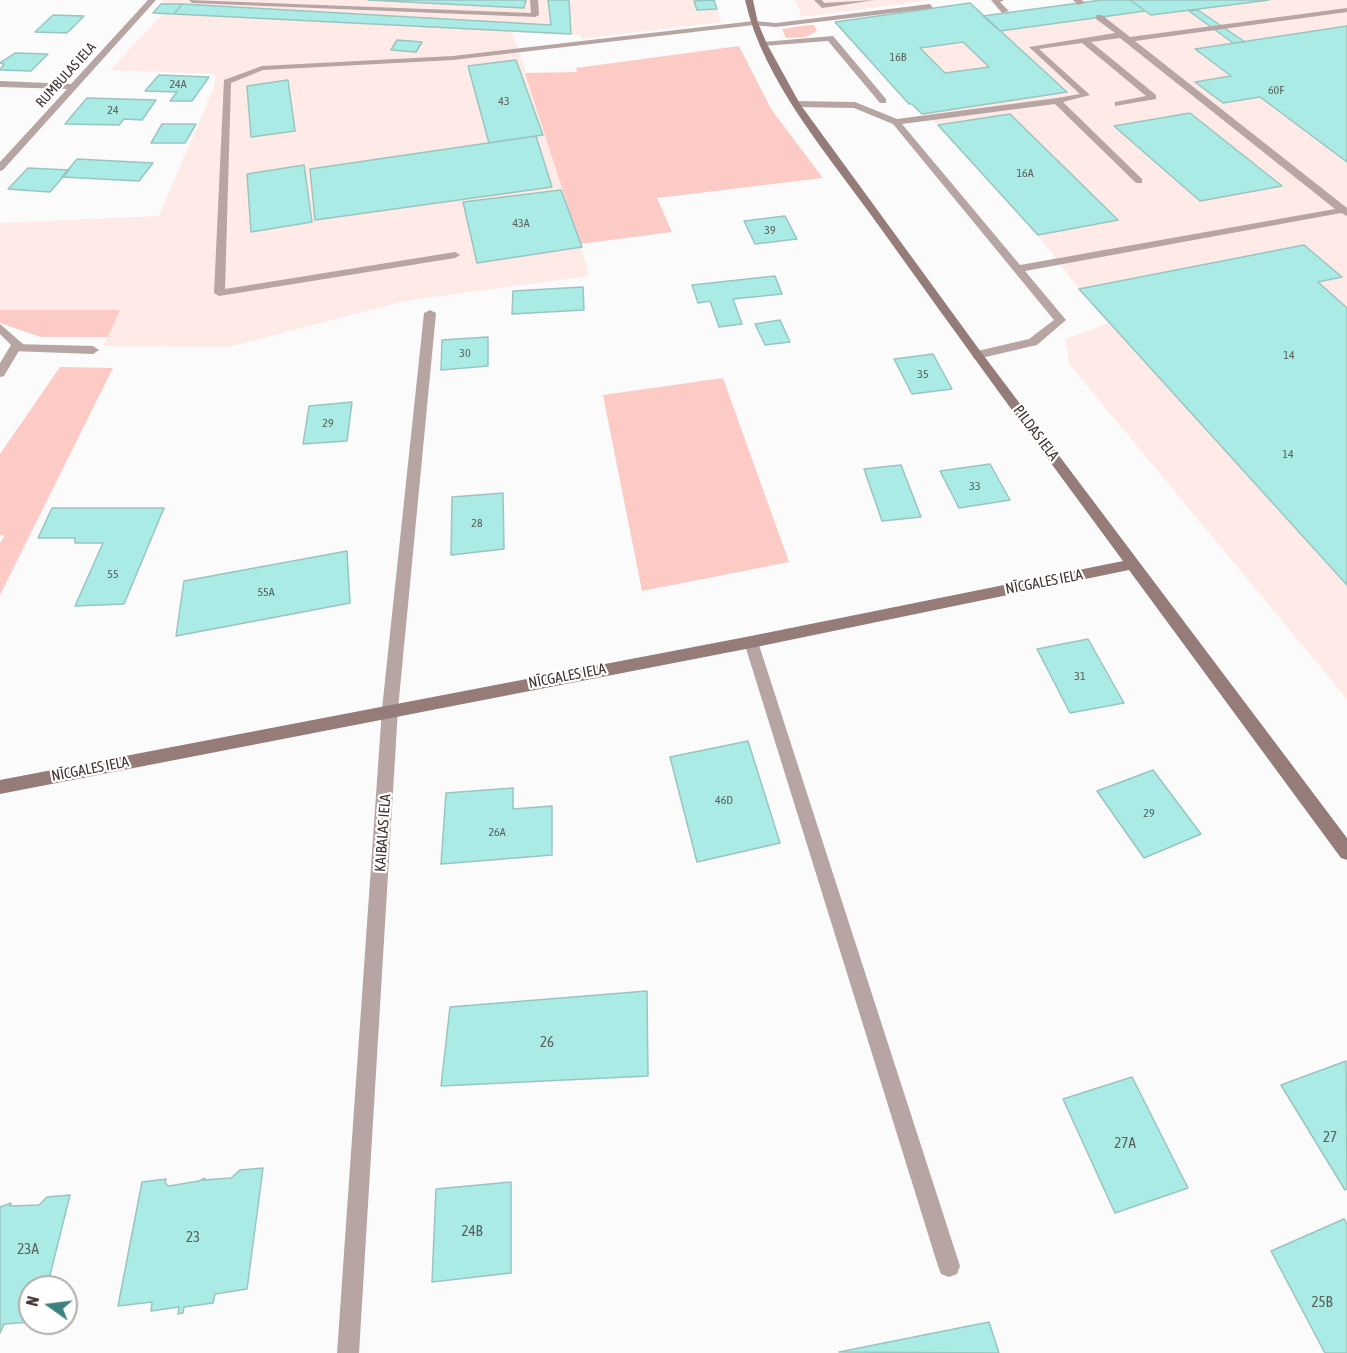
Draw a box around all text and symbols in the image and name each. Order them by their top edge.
street label: RUMBULAS IELA [33,39,99,111]
house number: 16B [890,50,906,64]
house number: 24A [169,77,187,91]
house number: 60F [1268,83,1284,97]
house number: 43 [498,94,510,108]
house number: 24 [107,103,119,117]
house number: 16A [1016,166,1034,180]
house number: 43A [512,216,530,230]
house number: 39 [764,223,776,237]
house number: 30 [459,346,471,360]
house number: 14 [1283,348,1295,362]
house number: 35 [917,367,929,381]
street label: PILDAS IELA [1009,402,1063,464]
house number: 29 [322,416,334,430]
house number: 14 [1282,447,1294,461]
house number: 33 [969,479,981,493]
house number: 28 [471,516,483,530]
street label: NĪCGALES IELA [1004,566,1084,598]
house number: 55 [107,567,119,581]
house number: 55A [257,585,275,599]
street label: NĪCGALES IELA [527,660,607,692]
house number: 31 [1074,669,1086,683]
street label: NĪCGALES IELA [50,753,130,785]
house number: 46D [715,793,733,807]
street label: KAIBALAS IELA [371,794,395,872]
house number: 29 [1143,806,1155,820]
house number: 26A [488,825,506,839]
house number: 26 [540,1033,554,1051]
house number: 27 [1323,1128,1337,1146]
house number: 27A [1114,1134,1136,1152]
house number: 24B [461,1222,483,1240]
house number: 23 [186,1228,200,1246]
house number: 23A [17,1240,39,1258]
north arrow [18,1275,78,1335]
house number: 25B [1311,1293,1333,1311]
text: N [23,1294,42,1308]

